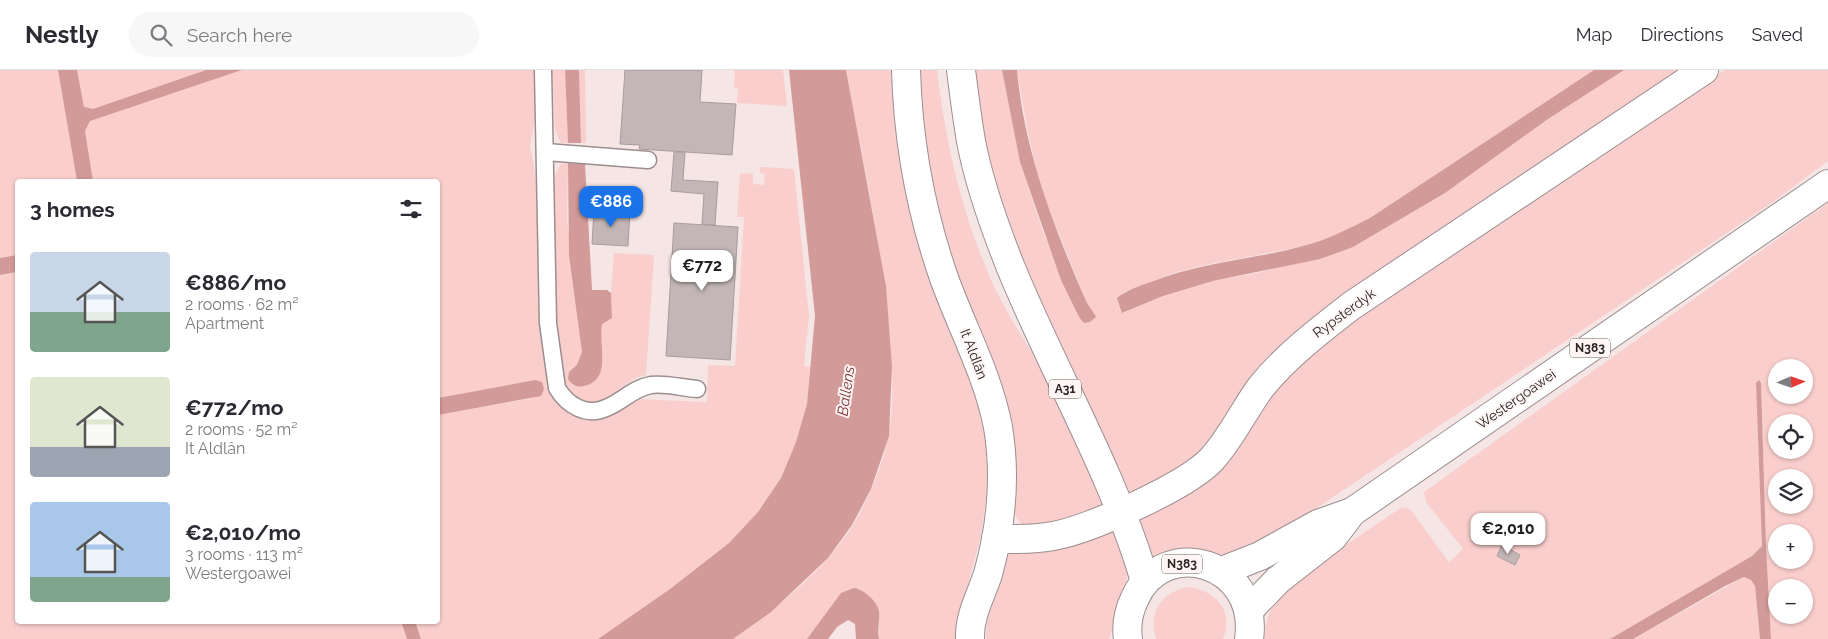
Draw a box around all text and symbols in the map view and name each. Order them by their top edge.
search box [129,12,479,57]
text: Nestly [25,20,99,49]
icon: search [147,21,175,49]
text: Search here [187,24,292,46]
text: Map [1576,24,1612,45]
text: Directions [1640,24,1724,45]
text: Saved [1752,24,1803,45]
pin: €886 [581,186,641,228]
text: €886 [590,192,632,211]
icon: filters [397,195,425,223]
text: 3 homes [30,197,115,222]
pin: €772 [672,250,732,292]
text: €772 [682,256,722,275]
text: €886/mo [185,270,286,295]
icon: home [70,272,130,332]
street label: Rypsterdyk [1310,285,1379,341]
text: 2 rooms · 62 m² [185,295,298,314]
text: Apartment [185,314,264,333]
street label: It Aldlân [957,326,991,382]
road number: N383 [1570,338,1610,358]
north arrow [1768,359,1812,404]
map controls [1768,359,1813,624]
water label: Ballens [834,365,858,417]
street label: Westergoawei [1473,366,1559,432]
road number: A31 [1049,380,1081,398]
text: €772/mo [185,395,284,420]
icon: home [70,397,130,457]
button: locate [1768,414,1813,459]
text: 2 rooms · 52 m² [185,420,297,439]
text: It Aldlân [185,439,245,458]
button: layers [1768,469,1813,514]
pin: €2,010 [1467,512,1549,555]
text: €2,010 [1481,519,1535,538]
text: €2,010/mo [185,520,301,545]
icon: home [70,522,130,582]
button: + [1768,524,1813,569]
text: 3 rooms · 113 m² [185,545,303,564]
road number: N383 [1162,554,1202,574]
text: Westergoawei [185,564,291,583]
button: − [1768,579,1813,624]

